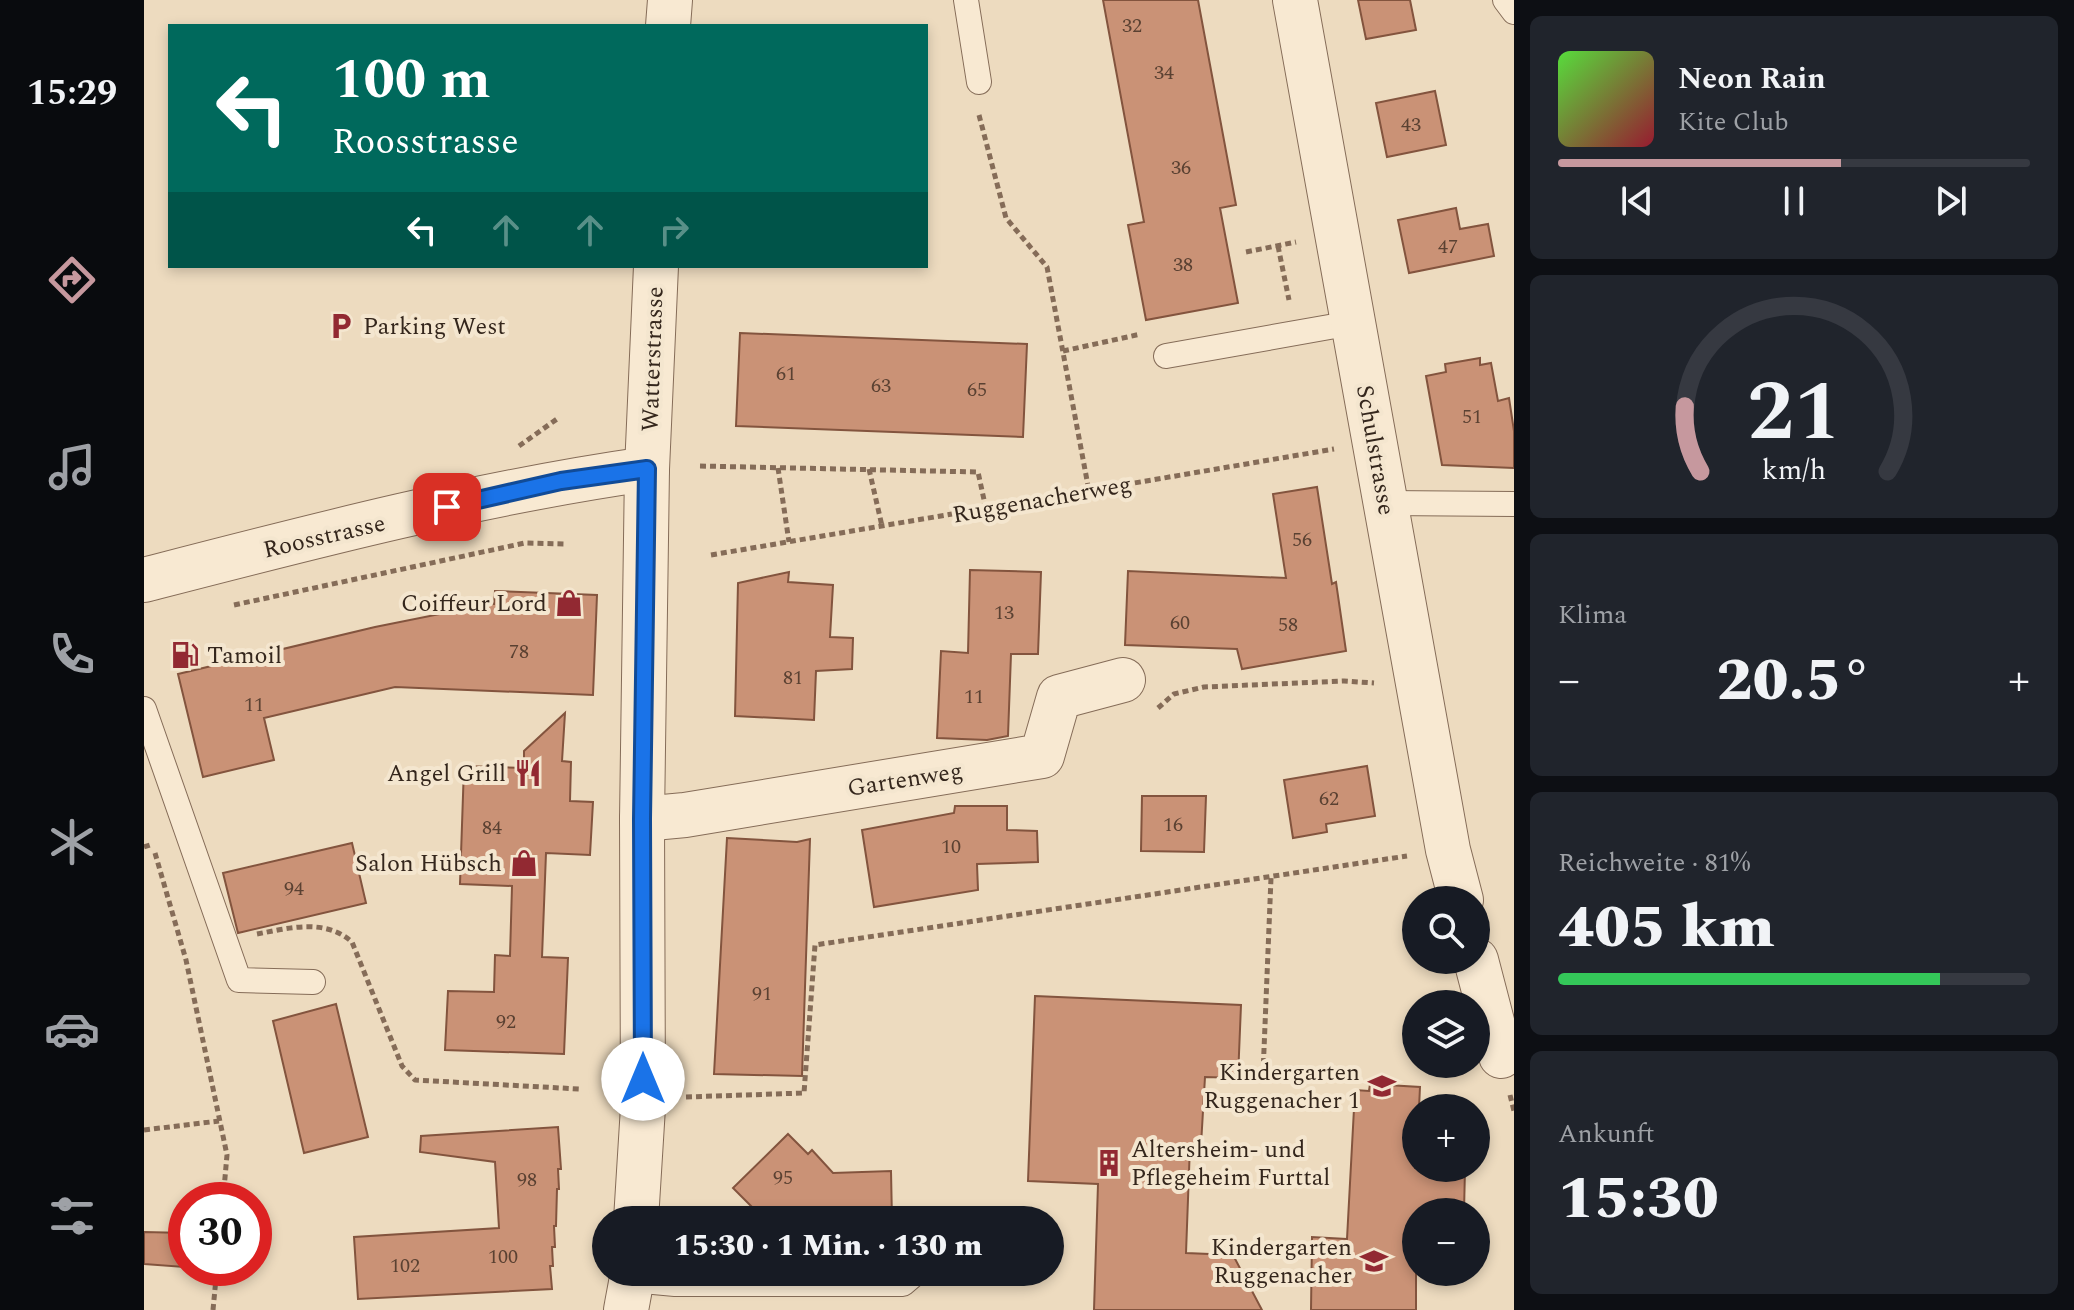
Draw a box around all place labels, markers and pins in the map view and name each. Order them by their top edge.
place label: Parking West [363,309,506,345]
parking icon: Parking West [326,311,356,341]
pin [413,473,481,541]
place label: Coiffeur Lord [401,586,547,622]
shop icon: Coiffeur Lord [554,588,584,618]
place label: Tamoil [207,638,282,674]
fuel station icon: Tamoil [170,640,200,670]
place label: Angel Grill [387,756,506,792]
restaurant icon: Angel Grill [513,758,543,788]
place label: Salon Hübsch [355,846,502,882]
shop icon: Salon Hübsch [509,848,539,878]
place label: Kindergarten Ruggenacher 1 [1203,1055,1360,1119]
school or university icon: Kindergarten Ruggenacher 1 [1367,1071,1397,1101]
place label: Altersheim- und Pflegeheim Furttal [1131,1132,1330,1196]
building icon: Altersheim- und Pflegeheim Furttal [1094,1148,1124,1178]
place label: Kindergarten Ruggenacher [1211,1230,1352,1294]
school or university icon: Kindergarten Ruggenacher [1359,1246,1389,1276]

